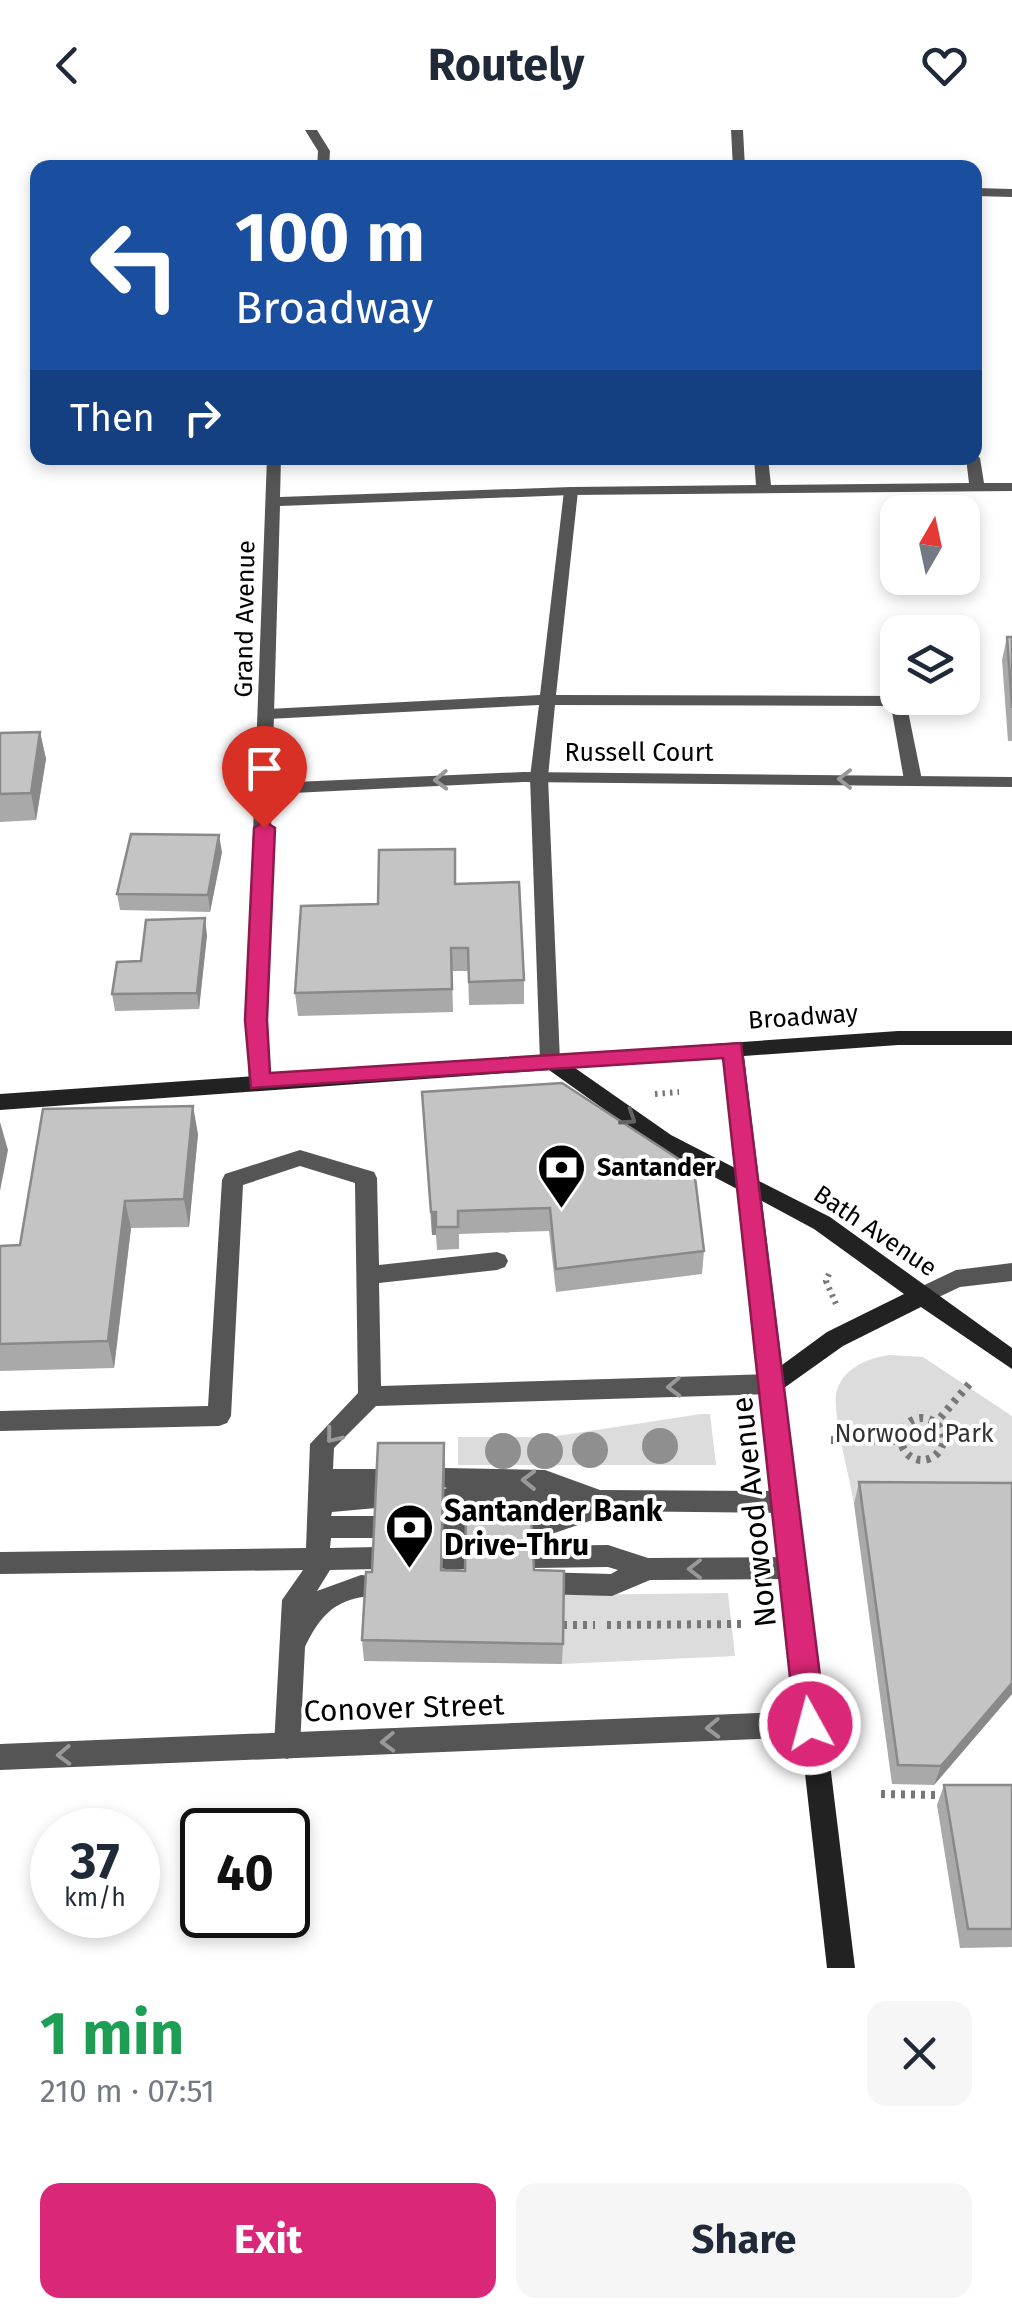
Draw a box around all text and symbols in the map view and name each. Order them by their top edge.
icon: back [40,38,95,93]
text: Routely [428,38,584,92]
icon: heart [917,38,972,93]
text: 100 m [235,196,425,280]
icon: left [70,200,200,330]
text: Broadway [235,281,433,335]
icon: right [175,390,230,445]
text: Then [70,395,155,441]
north arrow [880,495,980,595]
map controls [880,495,980,715]
street label: Grand Avenue [229,540,261,698]
button: layers [880,615,980,715]
pin [222,726,307,829]
street label: Russell Court [564,738,714,768]
icon: arrive [237,741,292,796]
one-way arrow [836,768,852,790]
one-way arrow [433,769,449,790]
street label: Broadway [747,998,860,1036]
one-way arrow [618,1106,636,1125]
bank icon: Santander [536,1142,588,1210]
place label: Santander [597,1153,717,1183]
street label: Bath Avenue [808,1179,942,1283]
one-way arrow [666,1376,682,1397]
street label: Norwood Avenue [724,1395,784,1629]
park label: Norwood Park [834,1419,994,1449]
one-way arrow [327,1425,344,1443]
one-way arrow [521,1470,537,1491]
place label: Santander Bank Drive-Thru [444,1493,663,1563]
bank icon: Santander Bank Drive-Thru [383,1502,435,1570]
one-way arrow [687,1558,702,1580]
position arrow [758,1672,862,1776]
street label: Conover Street [303,1687,505,1729]
one-way arrow [705,1718,721,1739]
one-way arrow [380,1731,396,1752]
one-way arrow [55,1744,71,1765]
speed limit sign: 40 [180,1808,310,1938]
text: 37 [70,1831,120,1891]
text: km/h [64,1883,126,1913]
text: 1 min [40,1998,184,2070]
button: close [867,2001,972,2106]
text: 210 m · 07:51 [40,2072,215,2110]
button: Exit [40,2183,496,2298]
button: Share [516,2183,972,2298]

